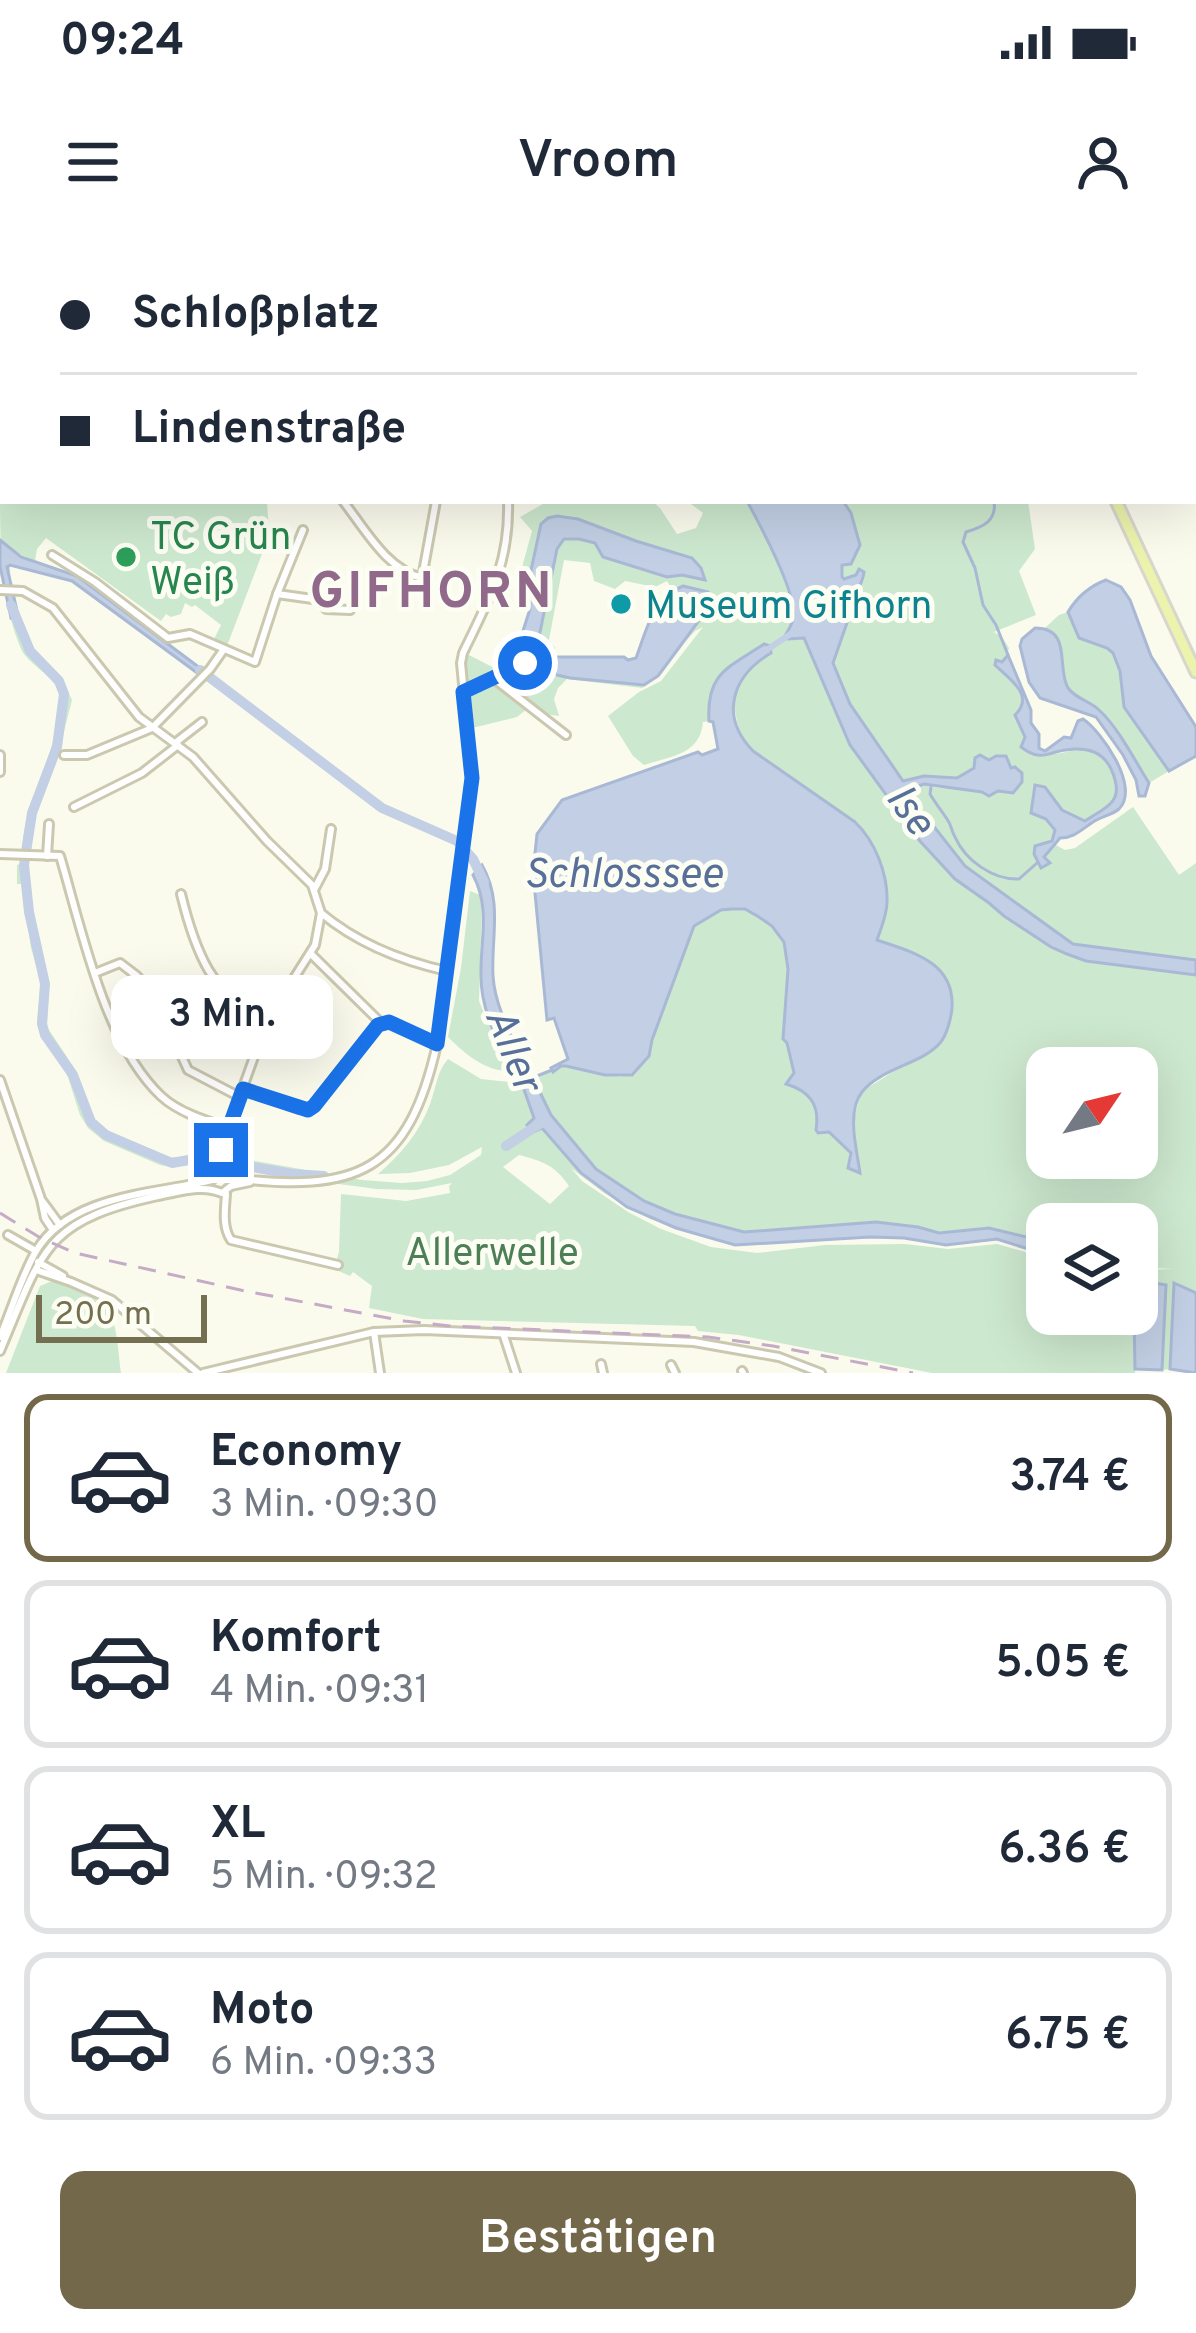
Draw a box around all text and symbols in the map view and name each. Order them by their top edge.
text: 09:24 [60,14,185,71]
text: Vroom [517,128,679,197]
icon: menu [60,129,126,195]
icon: person [1070,129,1136,195]
text: Schloßplatz [132,287,380,344]
text: Lindenstraße [132,402,406,459]
place label: TC Grün Weiß [150,515,292,609]
marker: TC Grün Weiß [113,544,139,570]
district label: GIFHORN [309,562,555,627]
place label: Museum Gifhorn [645,584,932,633]
marker: Museum Gifhorn [608,591,634,617]
route start [498,636,552,690]
water label: Ise [872,776,945,849]
water label: Schlosssee [524,850,724,903]
callout: 3 Min. [110,976,332,1060]
text: 3 Min. [168,992,276,1041]
water label: Aller [470,1001,553,1103]
north arrow [1026,1047,1158,1179]
map controls [1026,1047,1158,1335]
route end [194,1123,248,1177]
button: layers [1026,1203,1158,1335]
park label: Allerwelle [405,1231,579,1280]
scale bar [36,1289,207,1342]
text: 200 m [54,1295,152,1337]
icon: car [66,1424,174,1532]
text: Economy [210,1425,402,1482]
text: 3.74 € [1009,1450,1130,1507]
text: 3 Min. · 09:30 [210,1482,438,1531]
icon: car [66,1610,174,1718]
text: Komfort [210,1611,382,1668]
text: 5.05 € [995,1636,1130,1693]
text: 4 Min. · 09:31 [210,1668,429,1717]
icon: car [66,1796,174,1904]
text: XL [210,1797,265,1854]
text: 6.36 € [998,1822,1130,1879]
text: 5 Min. · 09:32 [210,1854,438,1903]
icon: car [66,1982,174,2090]
text: Moto [210,1983,314,2040]
text: 6.75 € [1005,2008,1130,2065]
text: 6 Min. · 09:33 [210,2040,437,2089]
button: Bestätigen [60,2171,1136,2309]

